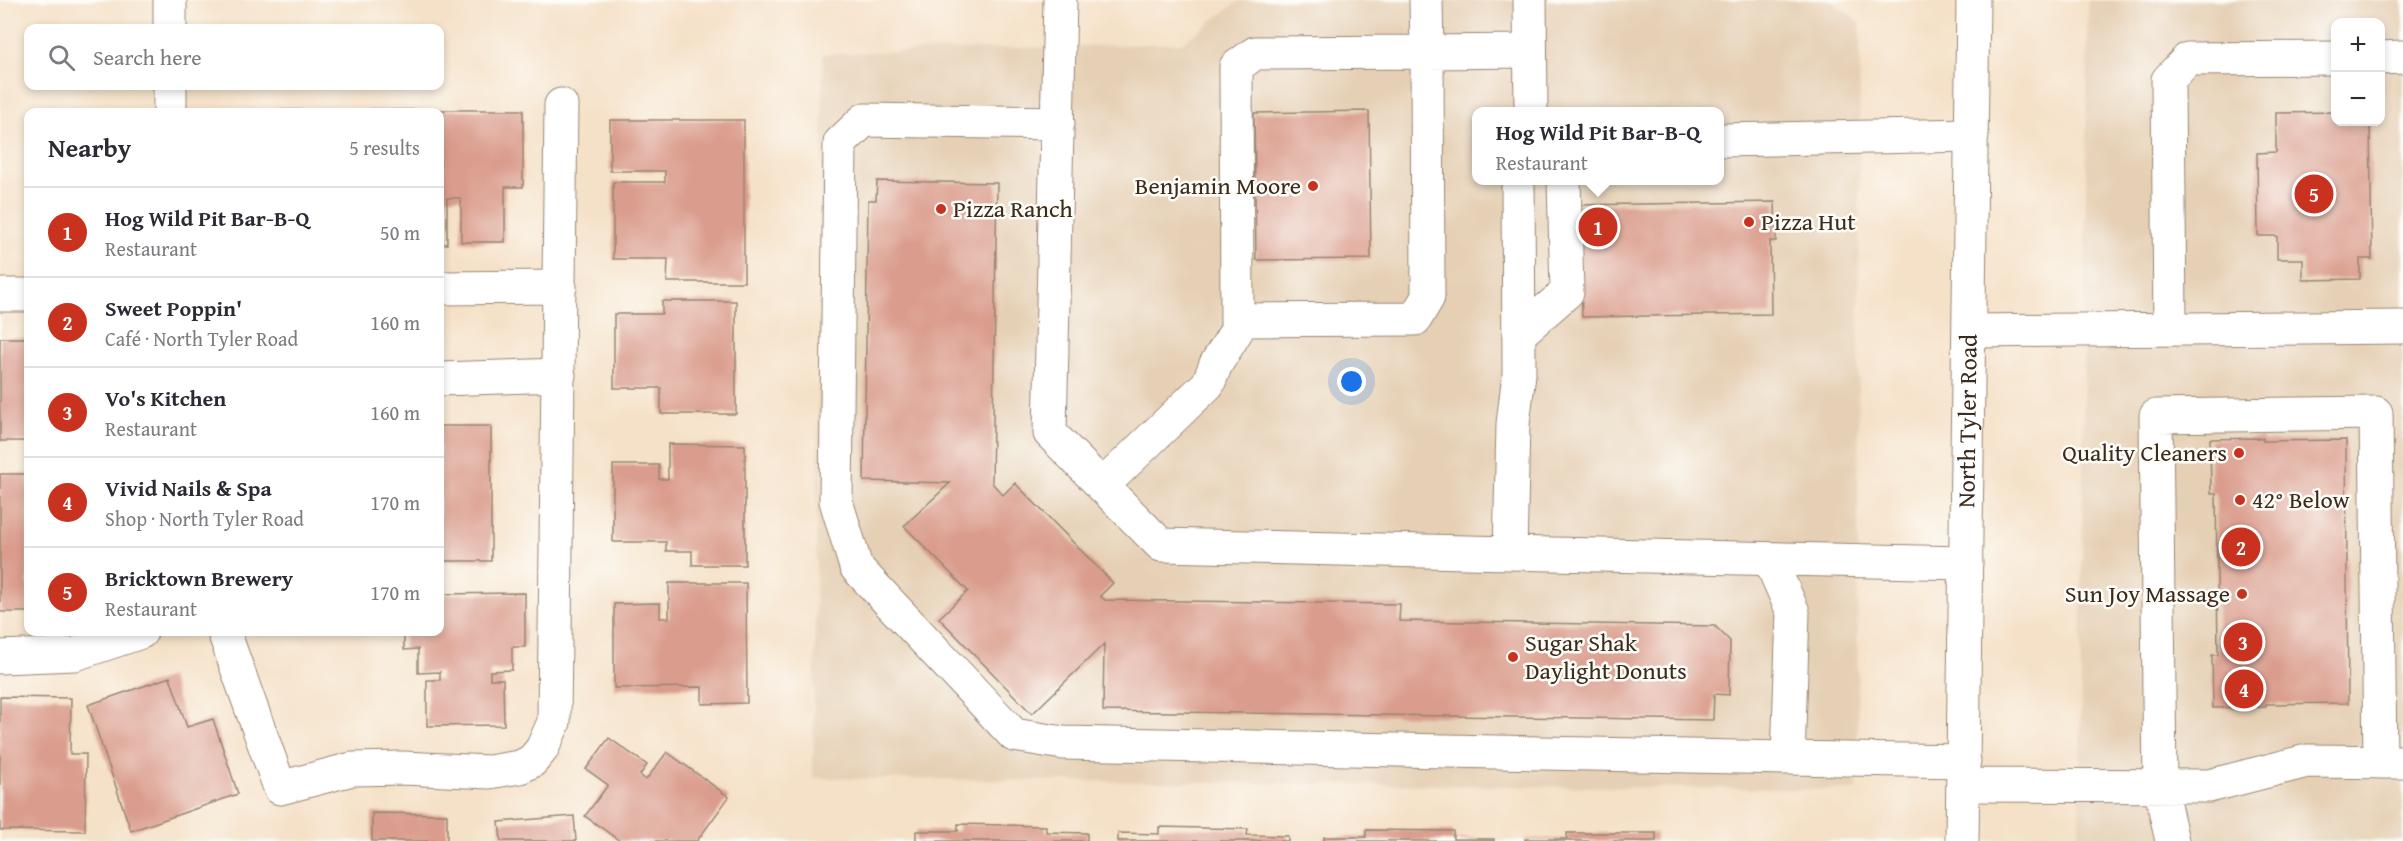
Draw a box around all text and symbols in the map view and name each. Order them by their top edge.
map controls [2331,18,2385,126]
button: + [2331,18,2385,72]
search box [24,24,444,90]
icon: search [45,41,78,74]
text: Search here [93,41,202,73]
button: − [2331,72,2385,126]
popup [1472,107,1724,185]
text: Hog Wild Pit Bar-B-Q [1496,116,1700,148]
text: Nearby [48,128,131,167]
text: 5 results [349,133,420,162]
text: Restaurant [1496,148,1588,177]
place label: Benjamin Moore [1135,168,1301,203]
pin: 5 [2294,172,2334,216]
marker: Benjamin Moore [1306,179,1320,193]
place label: Pizza Ranch [953,191,1073,226]
text: Hog Wild Pit Bar-B-Q [105,202,309,234]
marker: Pizza Ranch [934,202,948,216]
pin: 1 [1578,204,1618,250]
place label: Pizza Hut [1761,204,1856,239]
marker: Pizza Hut [1742,215,1756,229]
text: 1 [62,218,73,247]
text: 50 m [380,218,420,247]
text: Restaurant [105,234,197,263]
text: Sweet Poppin' [105,292,242,324]
text: 2 [62,308,73,337]
text: 160 m [370,308,420,337]
text: Café · North Tyler Road [105,324,298,353]
street label: North Tyler Road [1948,334,1986,508]
your location [1337,367,1366,396]
text: Vo's Kitchen [105,382,226,414]
text: 3 [62,398,73,427]
text: 160 m [370,398,420,427]
text: Restaurant [105,414,197,443]
place label: Quality Cleaners [2062,435,2227,470]
marker: Quality Cleaners [2232,446,2246,460]
text: Vivid Nails & Spa [105,472,272,504]
place label: 42° Below [2252,482,2350,517]
text: 4 [62,488,73,517]
text: 170 m [370,488,420,517]
marker: 42° Below [2233,493,2247,507]
text: Shop · North Tyler Road [105,504,304,533]
pin: 2 [2222,524,2260,570]
text: Bricktown Brewery [105,562,293,594]
place label: Sun Joy Massage [2065,576,2230,611]
text: 5 [62,578,73,607]
text: 170 m [370,578,420,607]
marker: Sun Joy Massage [2235,587,2249,601]
text: Restaurant [105,594,197,623]
pin: 3 [2224,620,2262,664]
place label: Sugar Shak Daylight Donuts [1525,625,1687,688]
marker: Sugar Shak Daylight Donuts [1506,650,1520,664]
pin: 4 [2224,666,2264,712]

